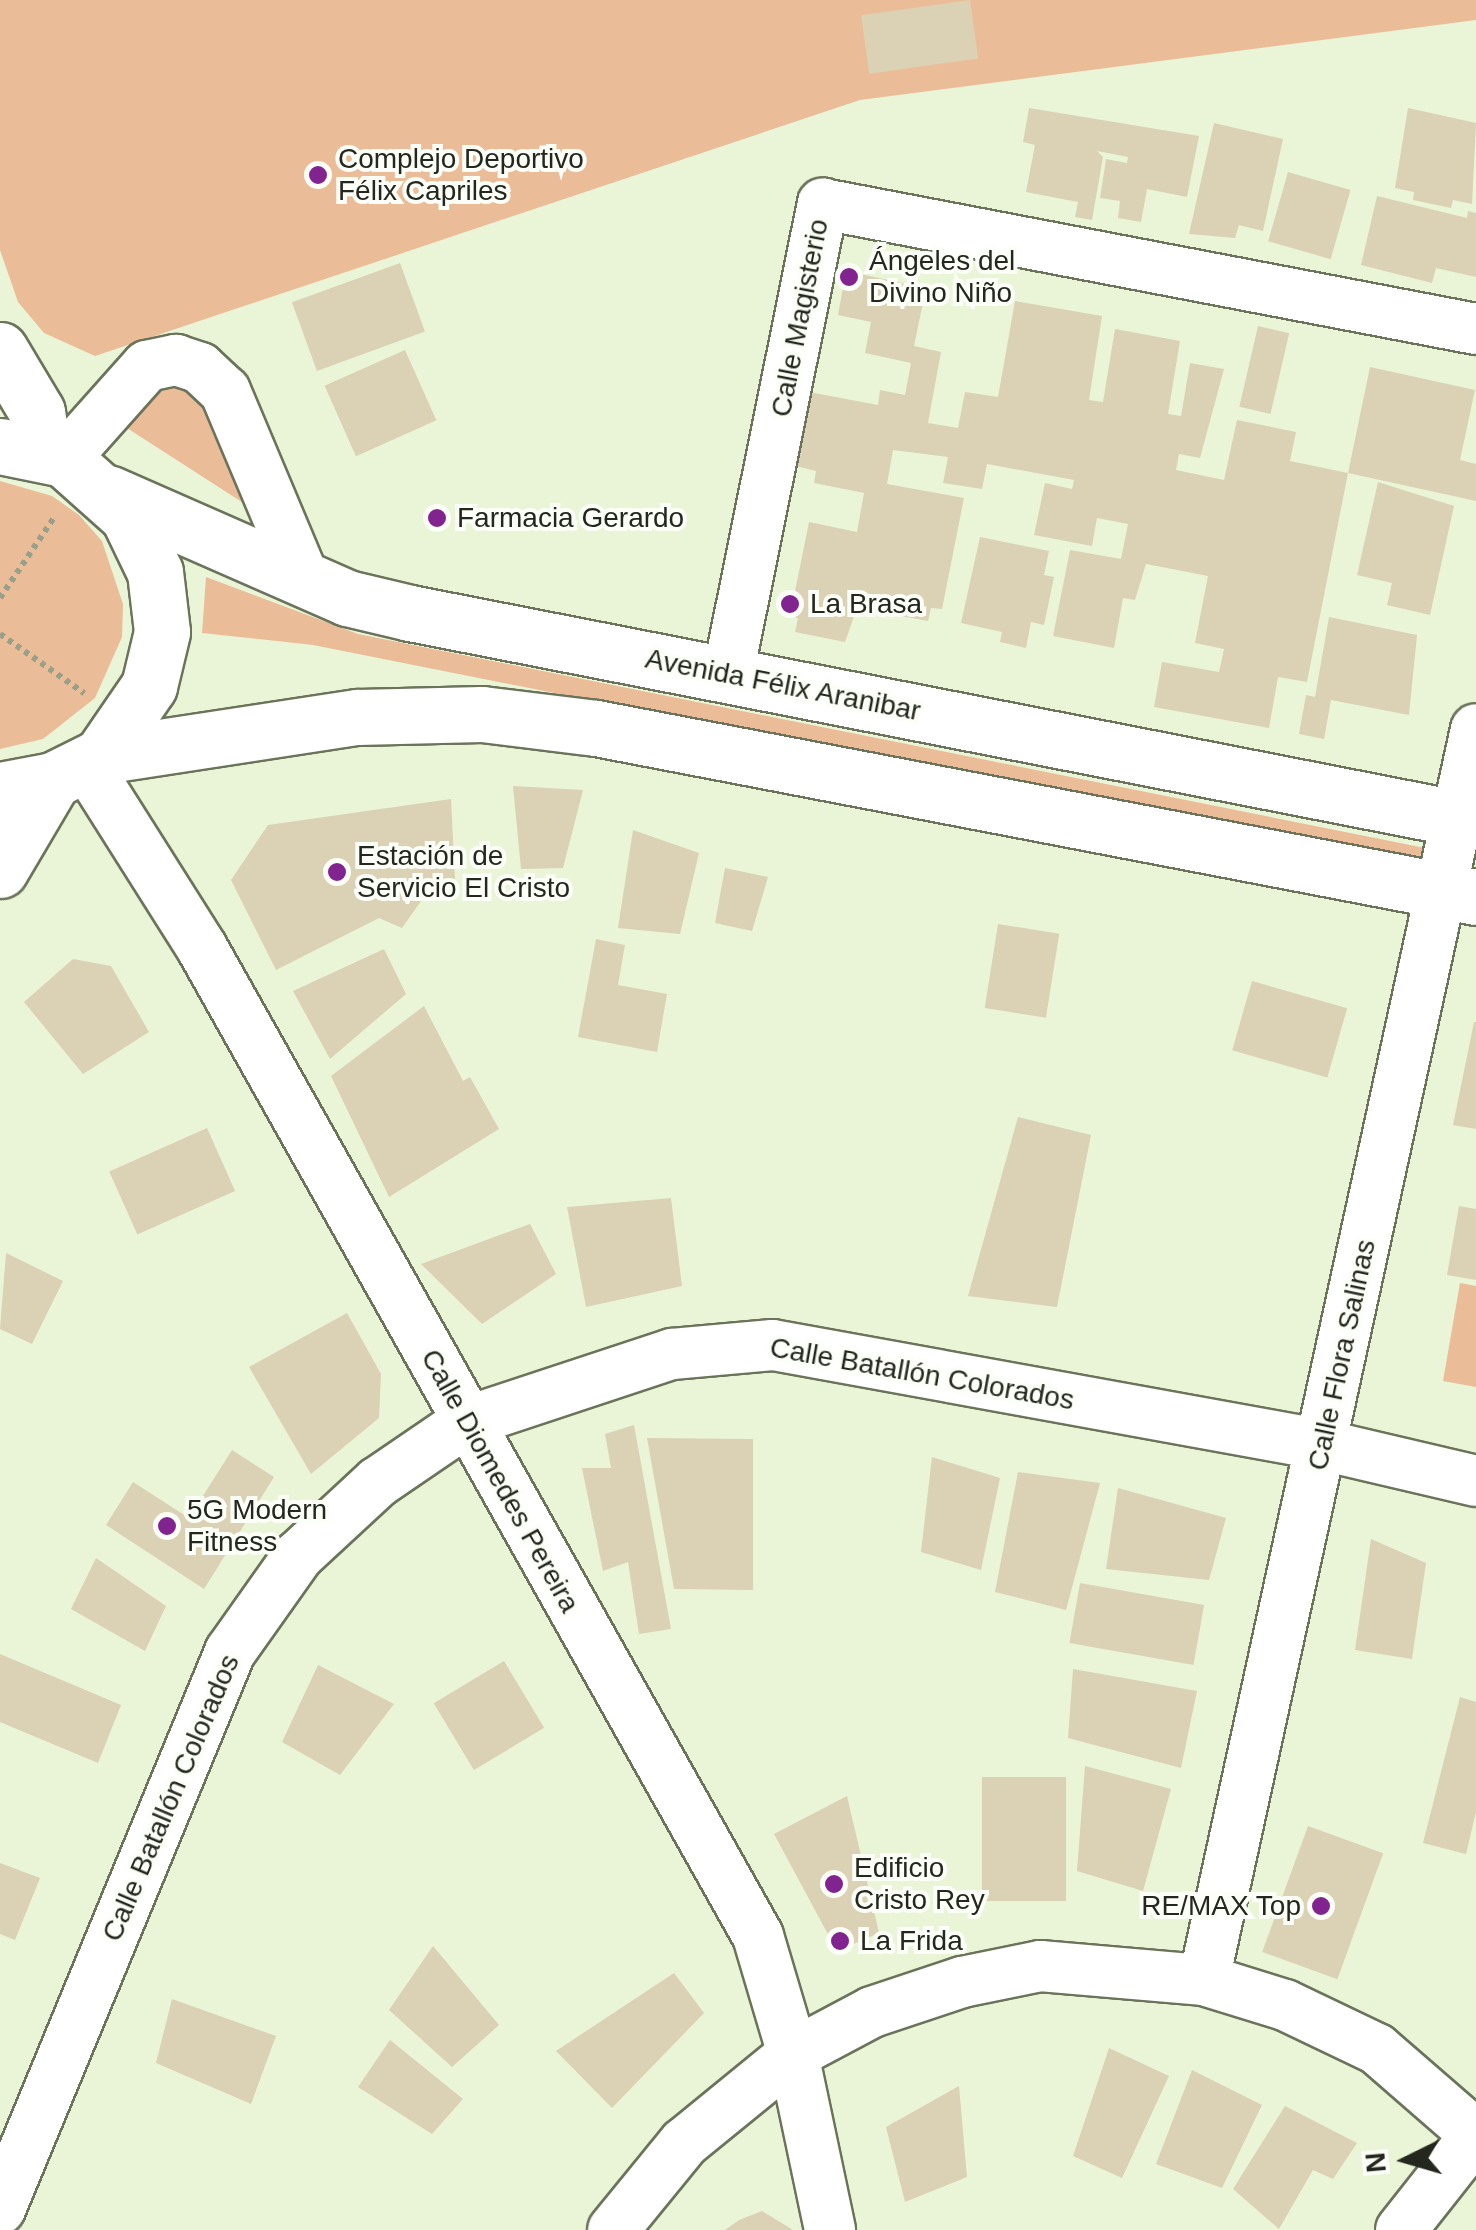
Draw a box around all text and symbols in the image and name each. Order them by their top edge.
place label: Complejo Deportivo Félix Capriles [338,142,584,208]
marker: Complejo Deportivo Félix Capriles [307,164,329,186]
street label: Calle Magisterio [764,216,836,420]
place label: Ángeles del Divino Niño [869,244,1015,310]
marker: Ángeles del Divino Niño [838,266,860,288]
place label: Farmacia Gerardo [457,501,684,535]
marker: Farmacia Gerardo [426,507,448,529]
place label: La Brasa [810,587,922,621]
marker: La Brasa [779,593,801,615]
street label: Avenida Félix Aranibar [642,642,924,728]
place label: Estación de Servicio El Cristo [357,839,570,905]
marker: Estación de Servicio El Cristo [326,861,348,883]
street label: Calle Flora Salinas [1301,1237,1383,1473]
street label: Calle Batallón Colorados [767,1331,1077,1417]
street label: Calle Diomedes Pereira [414,1344,586,1618]
place label: 5G Modern Fitness [187,1493,327,1559]
marker: 5G Modern Fitness [156,1515,178,1537]
street label: Calle Batallón Colorados [95,1650,247,1946]
place label: Edificio Cristo Rey [854,1851,985,1917]
marker: Edificio Cristo Rey [823,1873,845,1895]
place label: RE/MAX Top [1141,1889,1301,1923]
marker: RE/MAX Top [1310,1895,1332,1917]
place label: La Frida [860,1924,963,1958]
marker: La Frida [829,1930,851,1952]
north arrow [1356,2110,1456,2210]
text: N [1359,2151,1392,2174]

